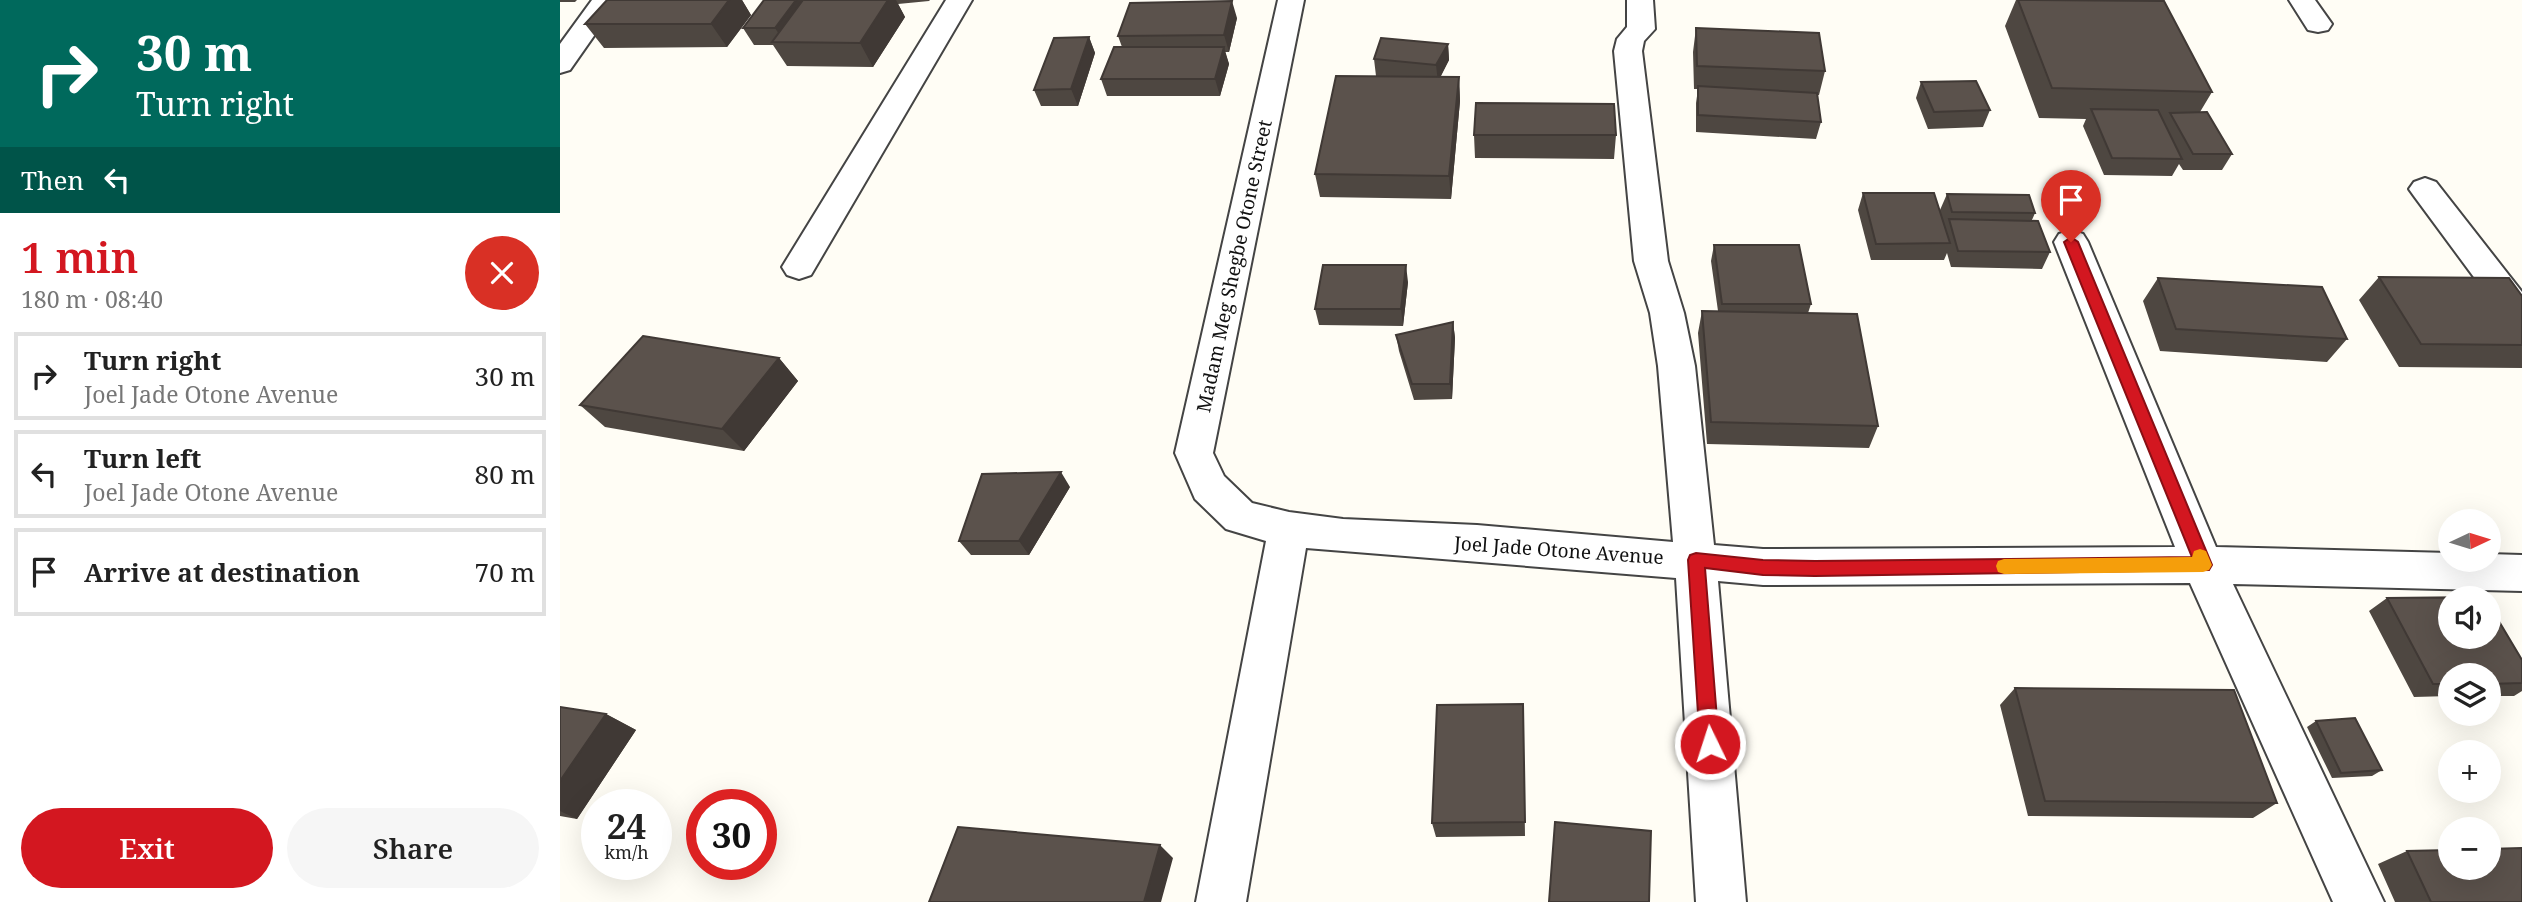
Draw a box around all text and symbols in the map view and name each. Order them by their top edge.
text: 30 m [136,19,252,85]
icon: right [21,28,112,119]
text: Turn right [136,82,294,125]
street label: Madam Meg Shegbe Otone Street [1190,117,1278,415]
icon: left [98,161,136,199]
text: Then [21,162,84,198]
pin [2041,170,2101,242]
icon: arrive [2052,181,2090,219]
text: 1 min [21,228,138,285]
button: close [465,236,539,310]
text: 180 m · 08:40 [21,283,163,315]
text: Turn right [84,342,221,378]
icon: right [25,357,63,395]
text: 30 m [475,358,535,394]
text: Joel Jade Otone Avenue [84,378,338,410]
text: Turn left [84,440,201,476]
icon: left [25,455,63,493]
text: 80 m [475,456,535,492]
text: Joel Jade Otone Avenue [84,476,338,508]
north arrow [2438,509,2501,572]
map controls [2438,509,2501,880]
street label: Joel Jade Otone Avenue [1452,530,1665,570]
icon: arrive [25,553,63,591]
text: Arrive at destination [84,554,360,590]
text: 70 m [475,554,535,590]
button: sound [2438,586,2501,649]
button: layers [2438,663,2501,726]
position arrow [1673,707,1747,781]
button: + [2438,740,2501,803]
speed limit sign: 30 [686,789,777,880]
text: 24 [607,802,646,849]
button: Exit [21,808,273,888]
button: Share [287,808,539,888]
button: − [2438,817,2501,880]
text: km/h [604,840,649,864]

